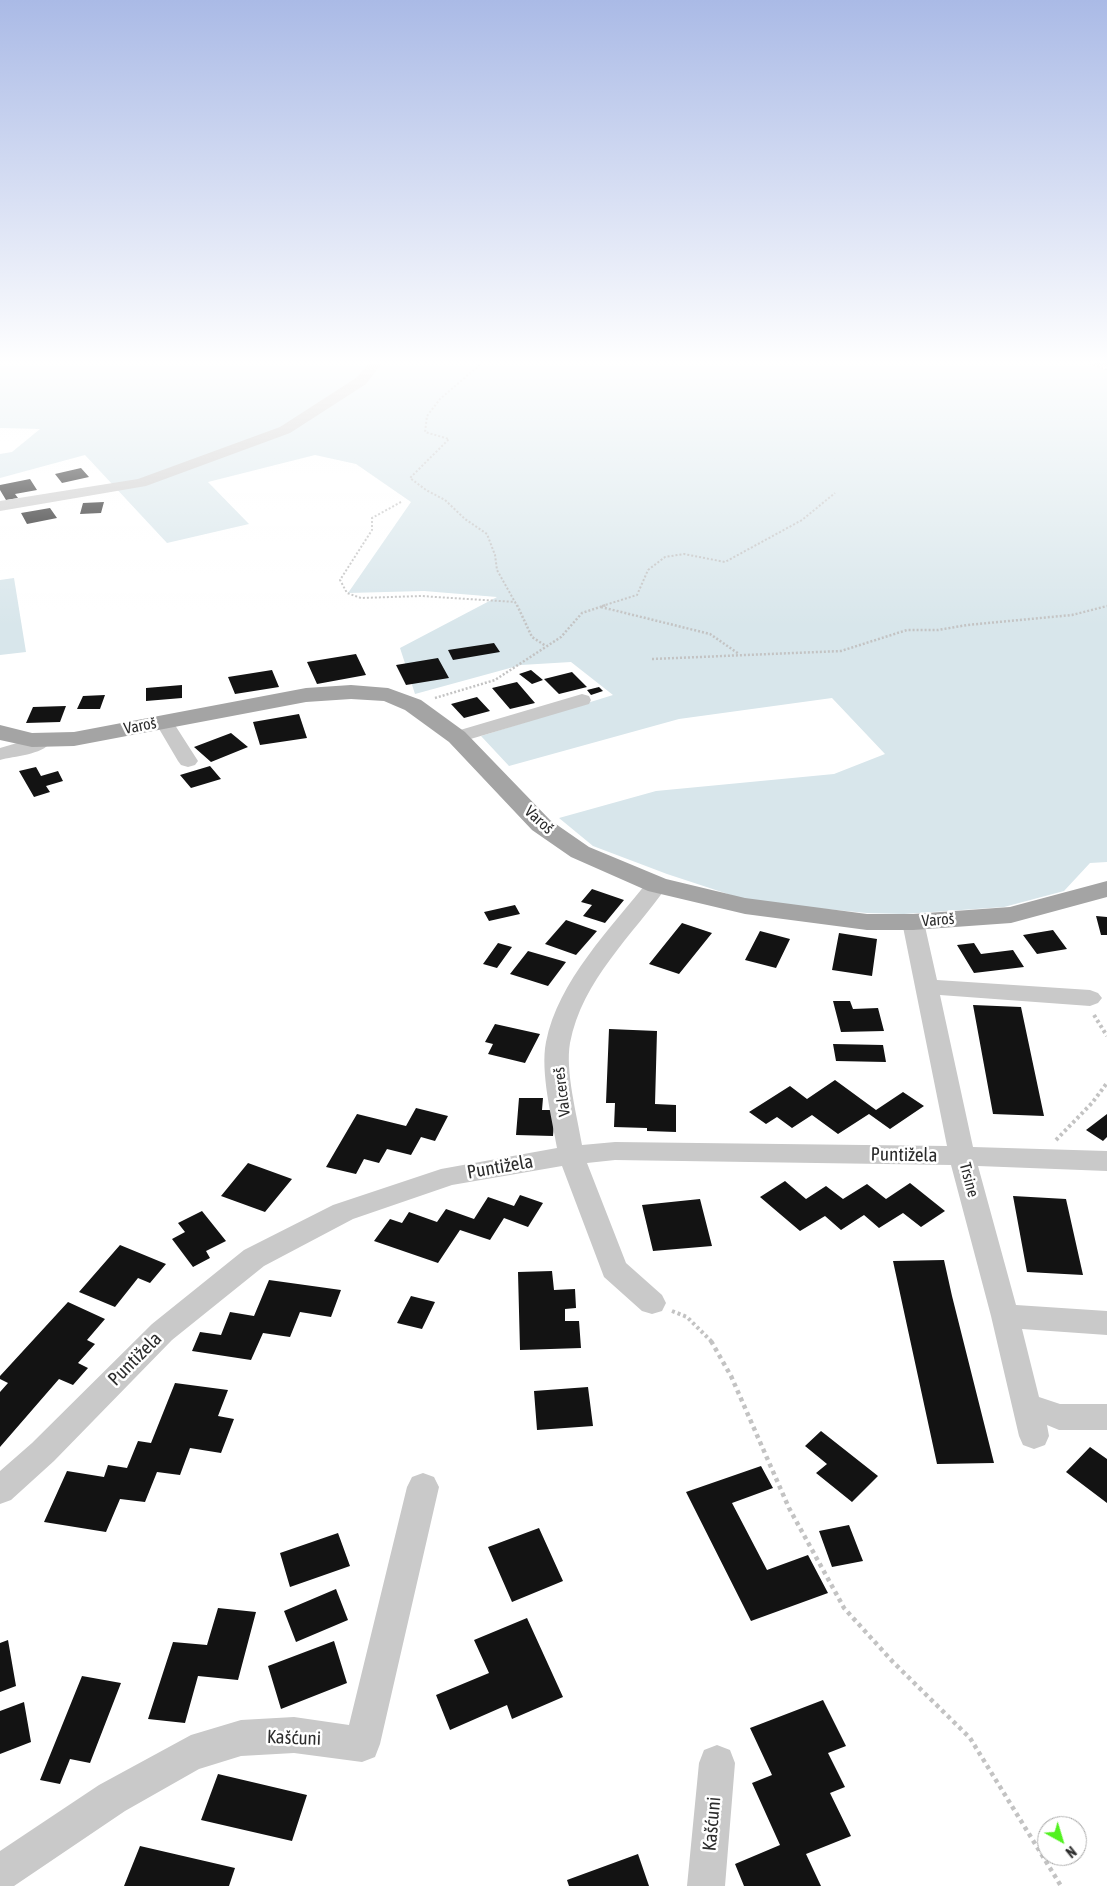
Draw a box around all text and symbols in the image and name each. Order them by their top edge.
street label: Varoš [122,713,158,739]
street label: Varoš [520,802,558,838]
street label: Varoš [921,909,955,931]
street label: Valcereš [549,1066,575,1118]
street label: Puntižela [870,1143,938,1167]
street label: Puntižela [465,1150,535,1184]
street label: Trsine [955,1161,983,1199]
street label: Puntižela [103,1327,167,1391]
street label: Kašćuni [266,1726,322,1750]
street label: Kašćuni [698,1796,726,1852]
north arrow [1037,1816,1087,1866]
text: N [1063,1843,1079,1861]

